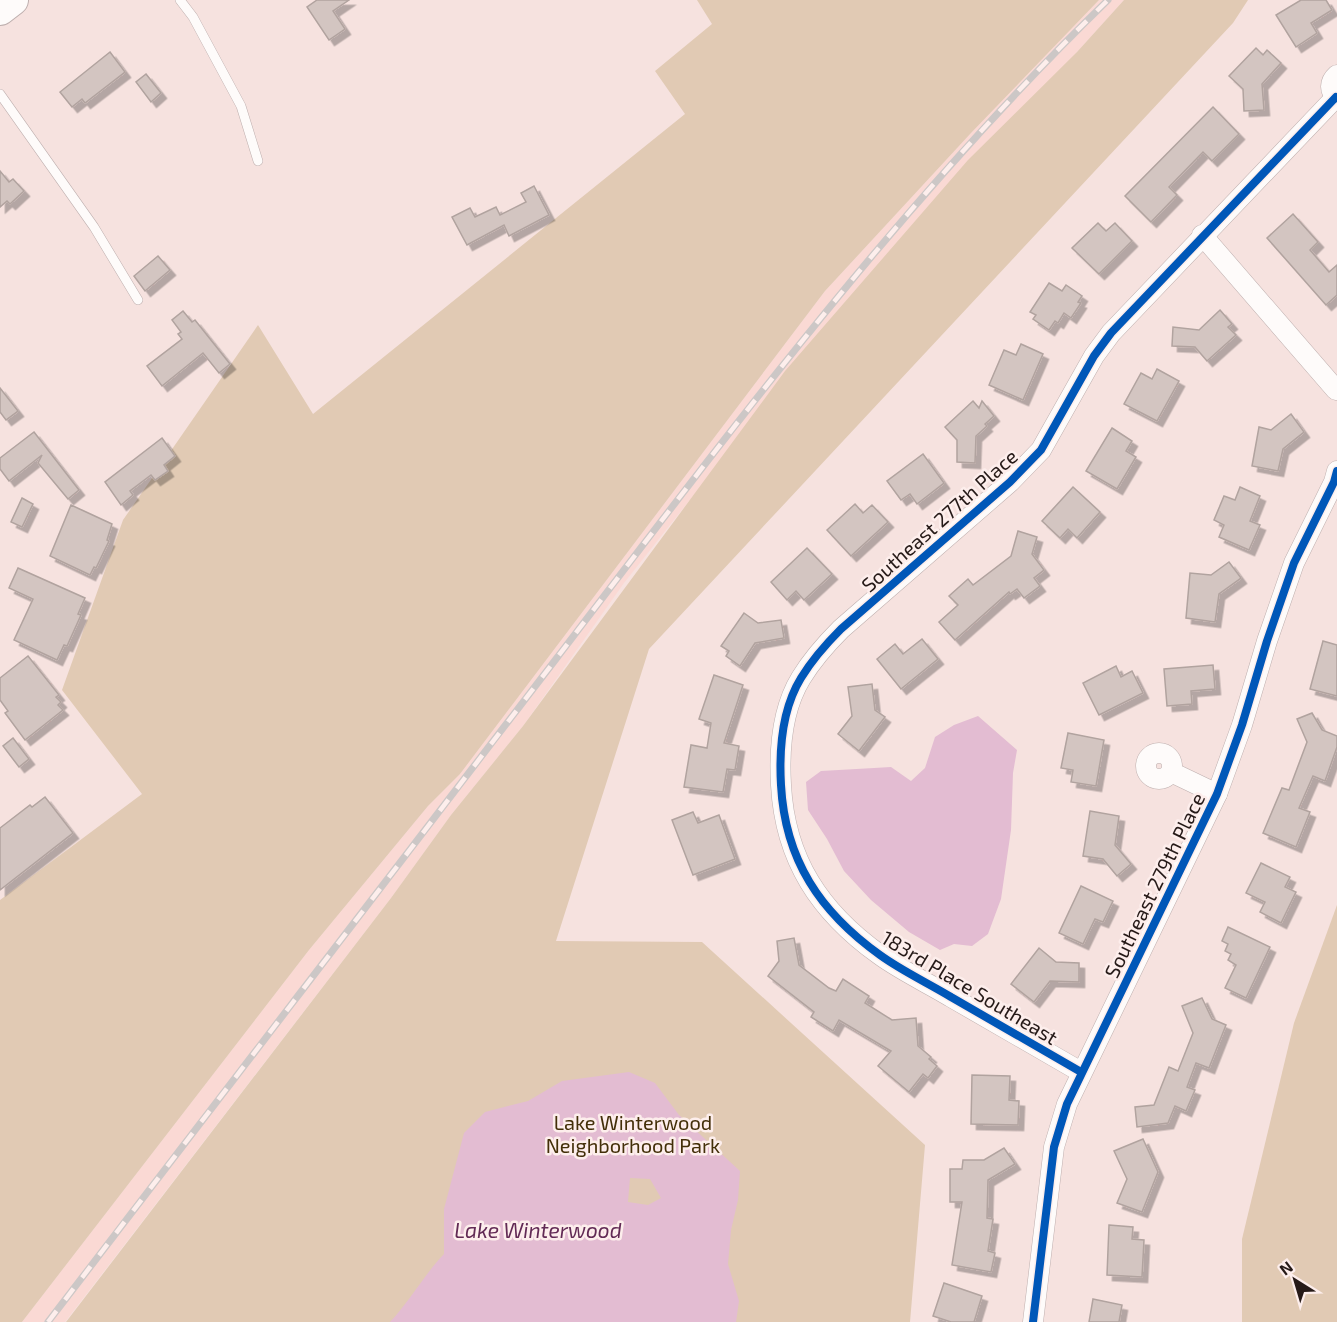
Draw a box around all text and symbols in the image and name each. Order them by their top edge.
street label: Southeast 277th Place [856,444,1022,596]
street label: Southeast 279th Place [1099,789,1209,981]
street label: 183rd Place Southeast [878,925,1063,1049]
park label: Lake Winterwood Neighborhood Park [546,1110,720,1157]
water label: Lake Winterwood [454,1217,622,1242]
north arrow [1265,1250,1325,1310]
text: N [1275,1257,1296,1279]

